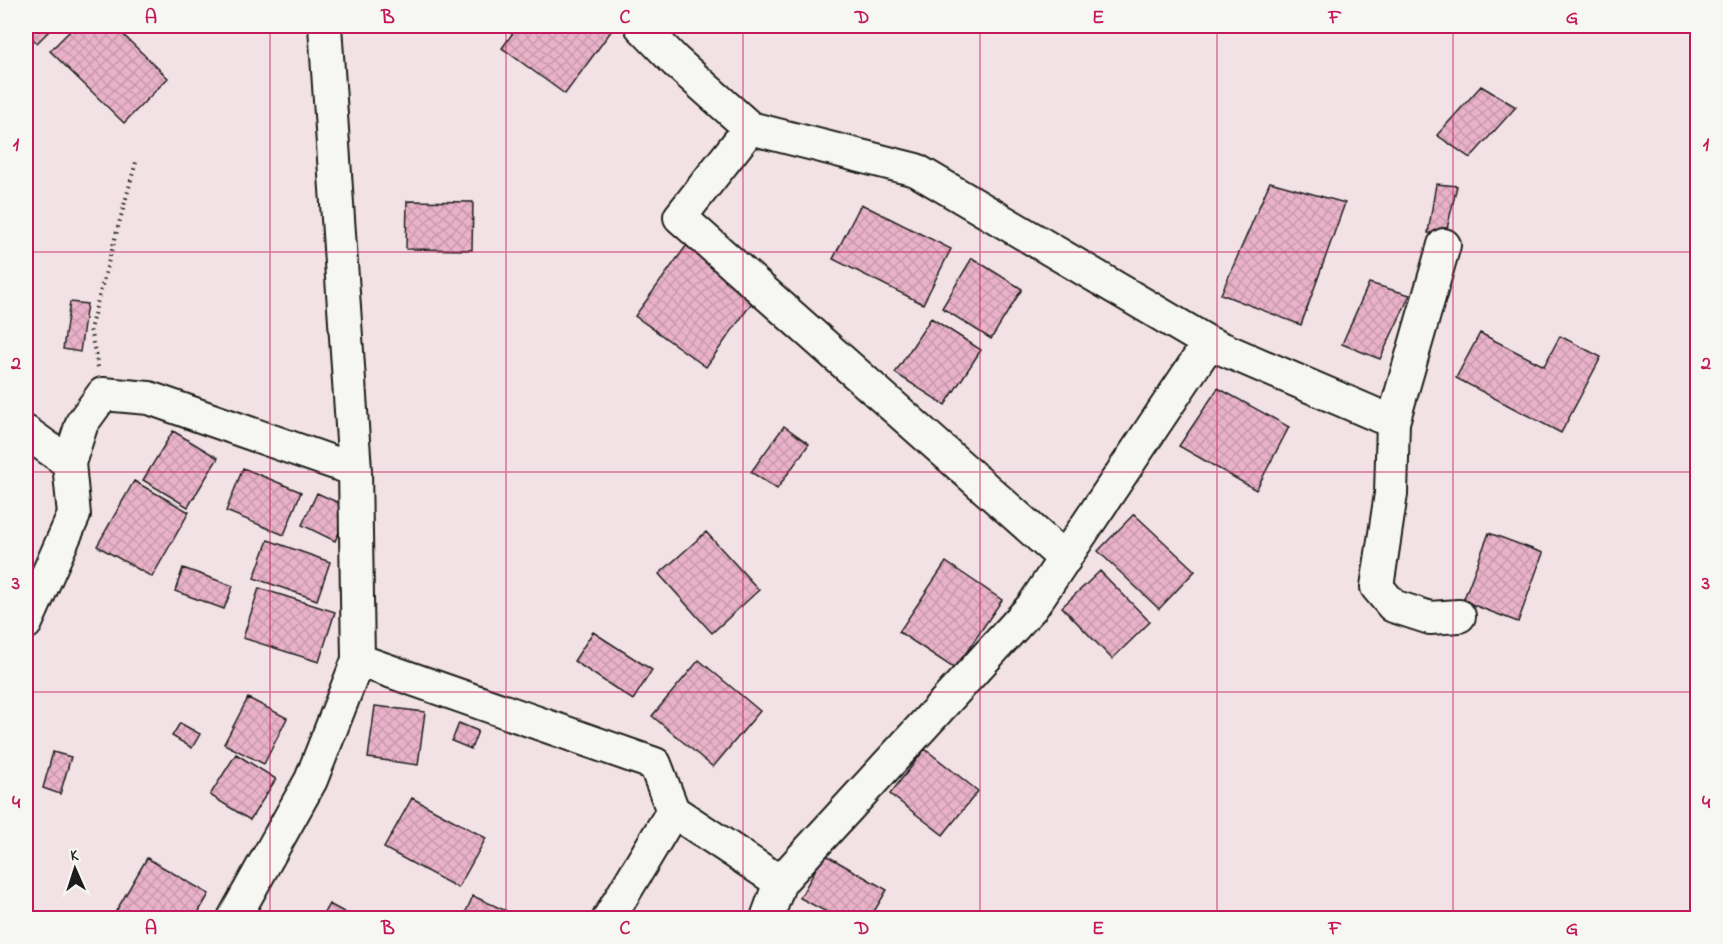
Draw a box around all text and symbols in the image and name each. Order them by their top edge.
text: A [145,4,157,33]
text: B [380,4,395,33]
text: C [620,4,631,33]
text: D [854,4,869,33]
text: E [1092,4,1104,33]
text: F [1328,4,1342,33]
text: G [1566,4,1579,33]
text: 1 [13,131,20,160]
text: 1 [1703,131,1710,160]
text: 2 [10,350,21,379]
text: 2 [1700,350,1711,379]
text: 3 [11,570,20,599]
text: 3 [1701,570,1710,599]
text: 4 [12,789,21,818]
text: 4 [1702,789,1711,818]
north arrow [45,839,105,899]
text: K [70,844,80,868]
text: A [145,915,157,944]
text: B [380,915,395,944]
text: C [620,915,631,944]
text: D [854,915,869,944]
text: E [1092,915,1104,944]
text: F [1328,915,1342,944]
text: G [1566,915,1579,944]

